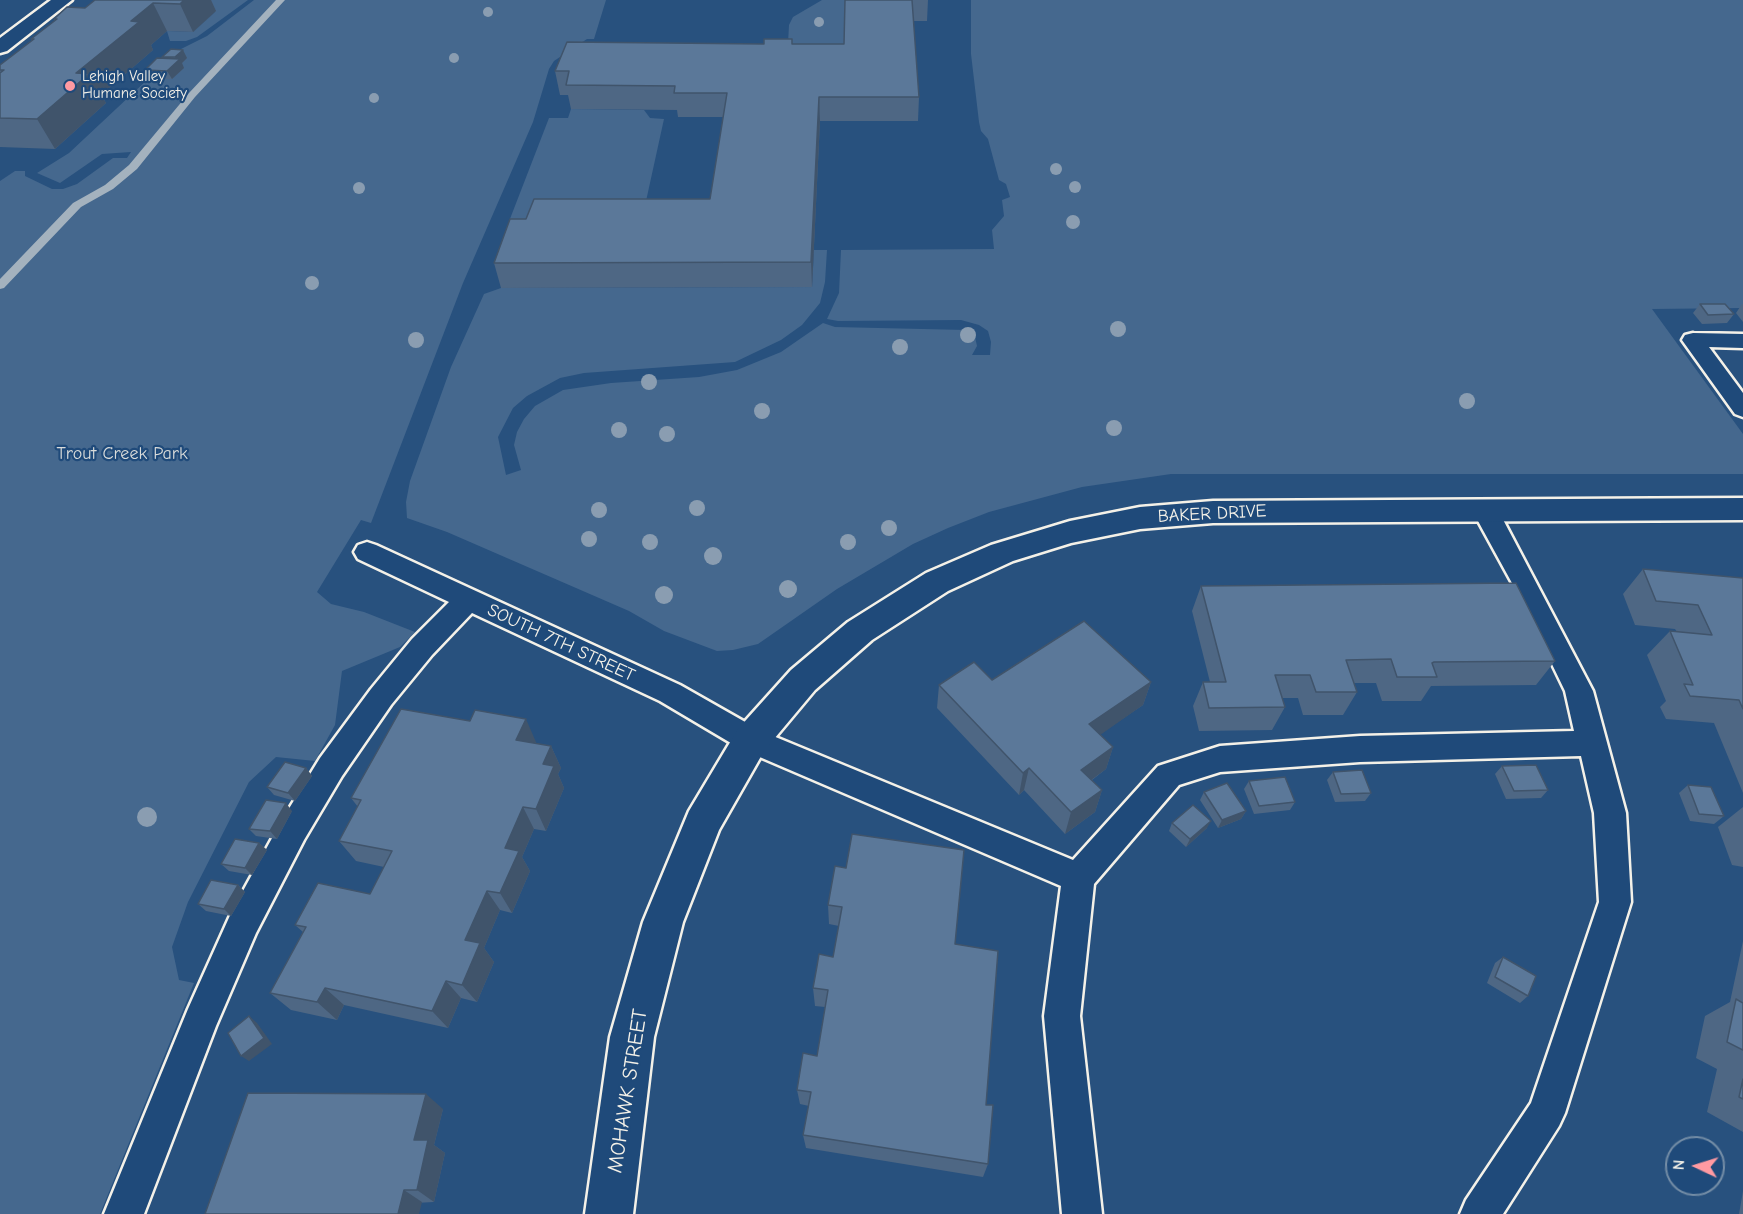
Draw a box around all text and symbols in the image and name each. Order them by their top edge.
place label: Lehigh Valley Humane Society [82,68,187,103]
marker: Lehigh Valley Humane Society [63,79,77,93]
park label: Trout Creek Park [56,443,188,465]
street label: BAKER DRIVE [1157,500,1267,528]
street label: SOUTH 7TH STREET [484,599,638,687]
street label: MOHAWK STREET [603,1007,653,1175]
north arrow [1665,1136,1725,1196]
text: N [1670,1159,1688,1171]

